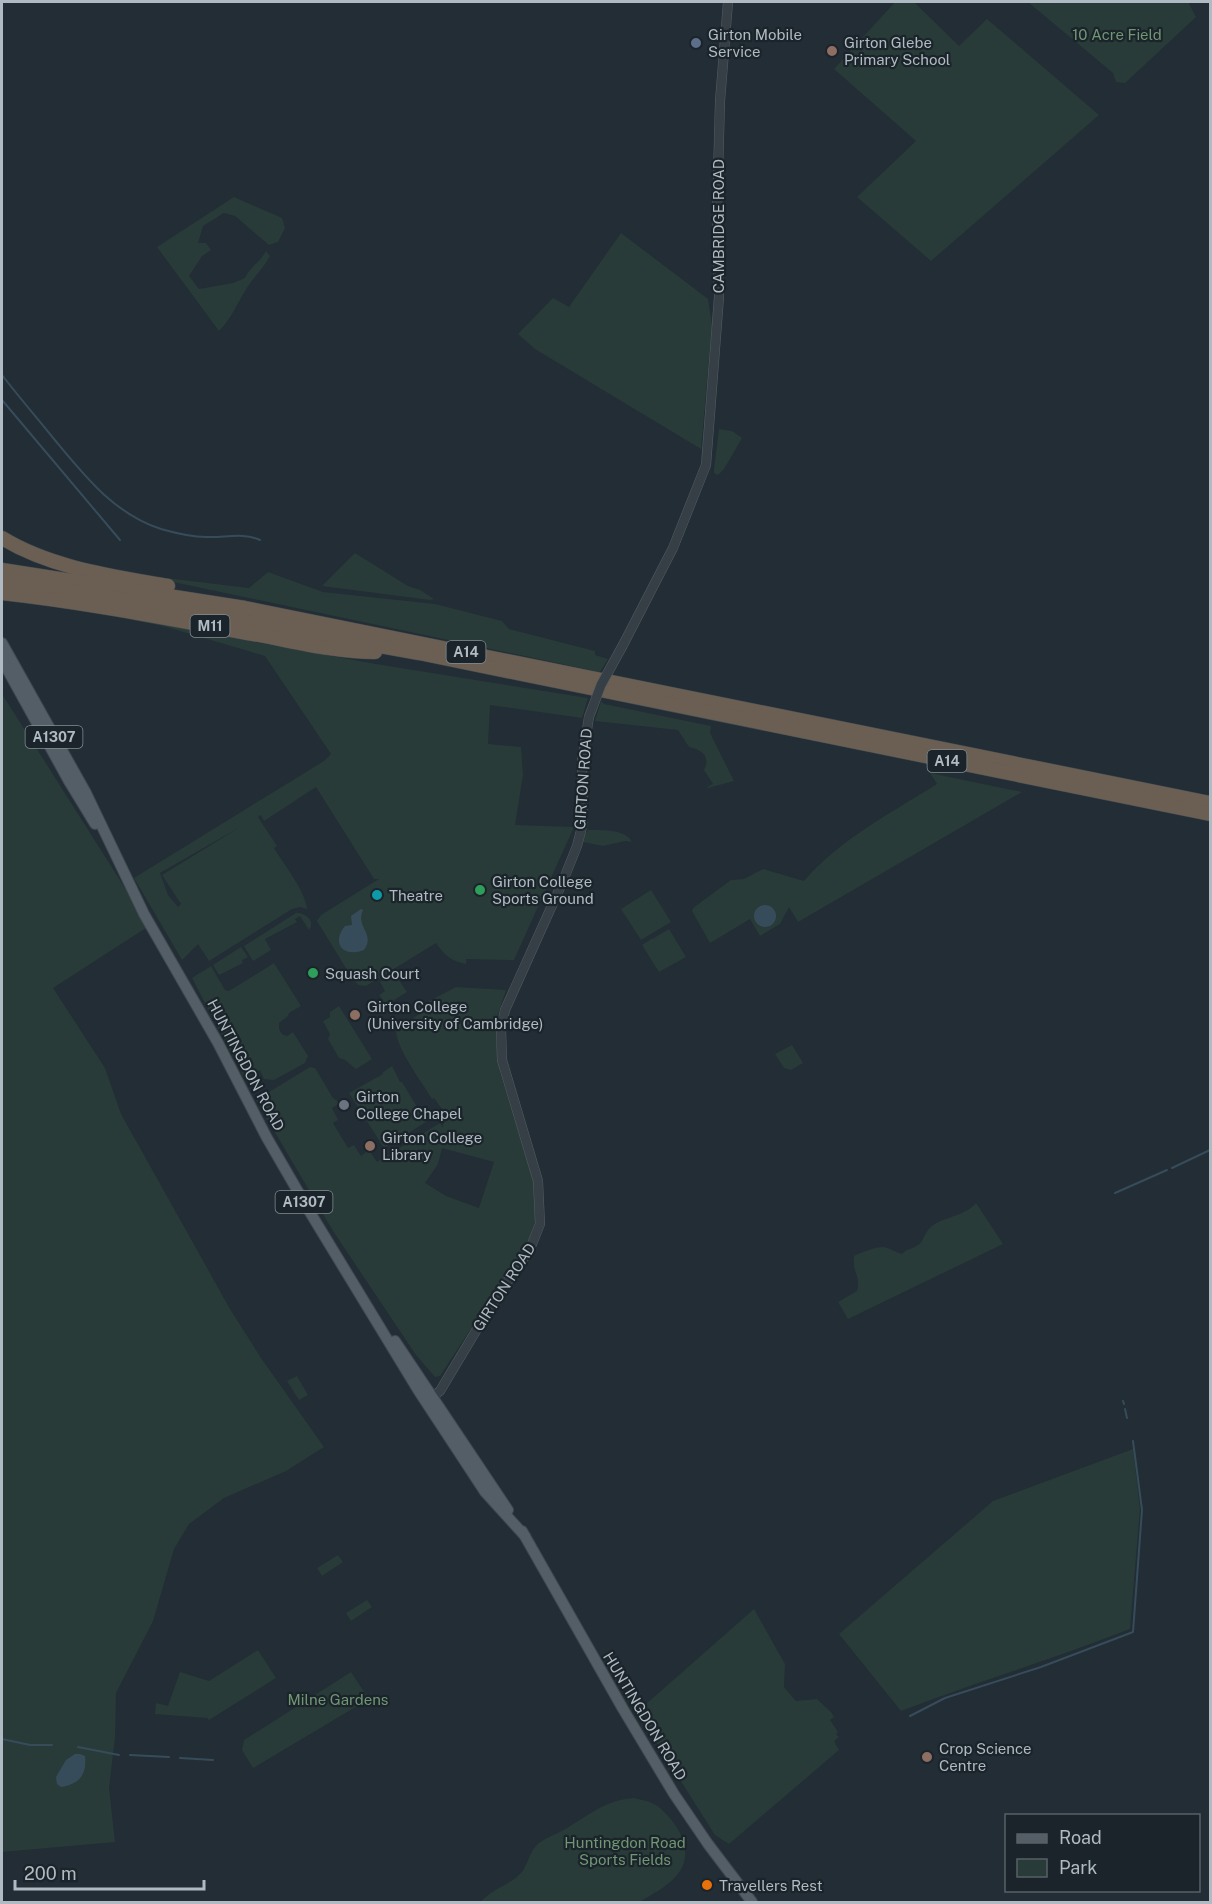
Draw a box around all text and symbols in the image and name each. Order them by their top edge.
place label: Girton Mobile Service [708,26,802,60]
park label: 10 Acre Field [1072,26,1162,43]
place label: Girton Glebe Primary School [844,34,950,68]
marker: Girton Mobile Service [689,36,703,50]
marker: Girton Glebe Primary School [825,44,839,58]
street label: CAMBRIDGE ROAD [710,159,727,293]
road number: M11 [190,615,230,637]
road number: A14 [446,641,486,663]
road number: A1307 [26,726,82,748]
street label: GIRTON ROAD [571,728,595,830]
road number: A14 [928,750,966,772]
place label: Girton College Sports Ground [492,873,594,907]
marker: Girton College Sports Ground [473,883,487,897]
place label: Theatre [389,887,443,904]
marker: Theatre [370,888,384,902]
place label: Squash Court [325,965,420,982]
marker: Squash Court [306,966,320,980]
street label: HUNTINGDON ROAD [204,996,288,1134]
place label: Girton College (University of Cambridge) [367,998,543,1032]
marker: Girton College (University of Cambridge) [348,1008,362,1022]
place label: Girton College Chapel [356,1088,462,1122]
marker: Girton College Chapel [337,1098,351,1112]
place label: Girton College Library [382,1129,482,1163]
marker: Girton College Library [363,1139,377,1153]
road number: A1307 [276,1191,332,1213]
street label: GIRTON ROAD [469,1240,539,1334]
street label: HUNTINGDON ROAD [600,1649,690,1783]
park label: Milne Gardens [288,1691,388,1708]
place label: Crop Science Centre [939,1740,1032,1774]
marker: Crop Science Centre [920,1750,934,1764]
legend [1005,1814,1200,1892]
text: Road [1059,1827,1102,1848]
park label: Huntingdon Road Sports Fields [564,1834,686,1868]
scale bar [15,1853,204,1891]
text: Park [1059,1857,1097,1878]
text: 200 m [24,1863,77,1884]
place label: Travellers Rest [719,1877,823,1894]
marker: Travellers Rest [700,1878,714,1892]

